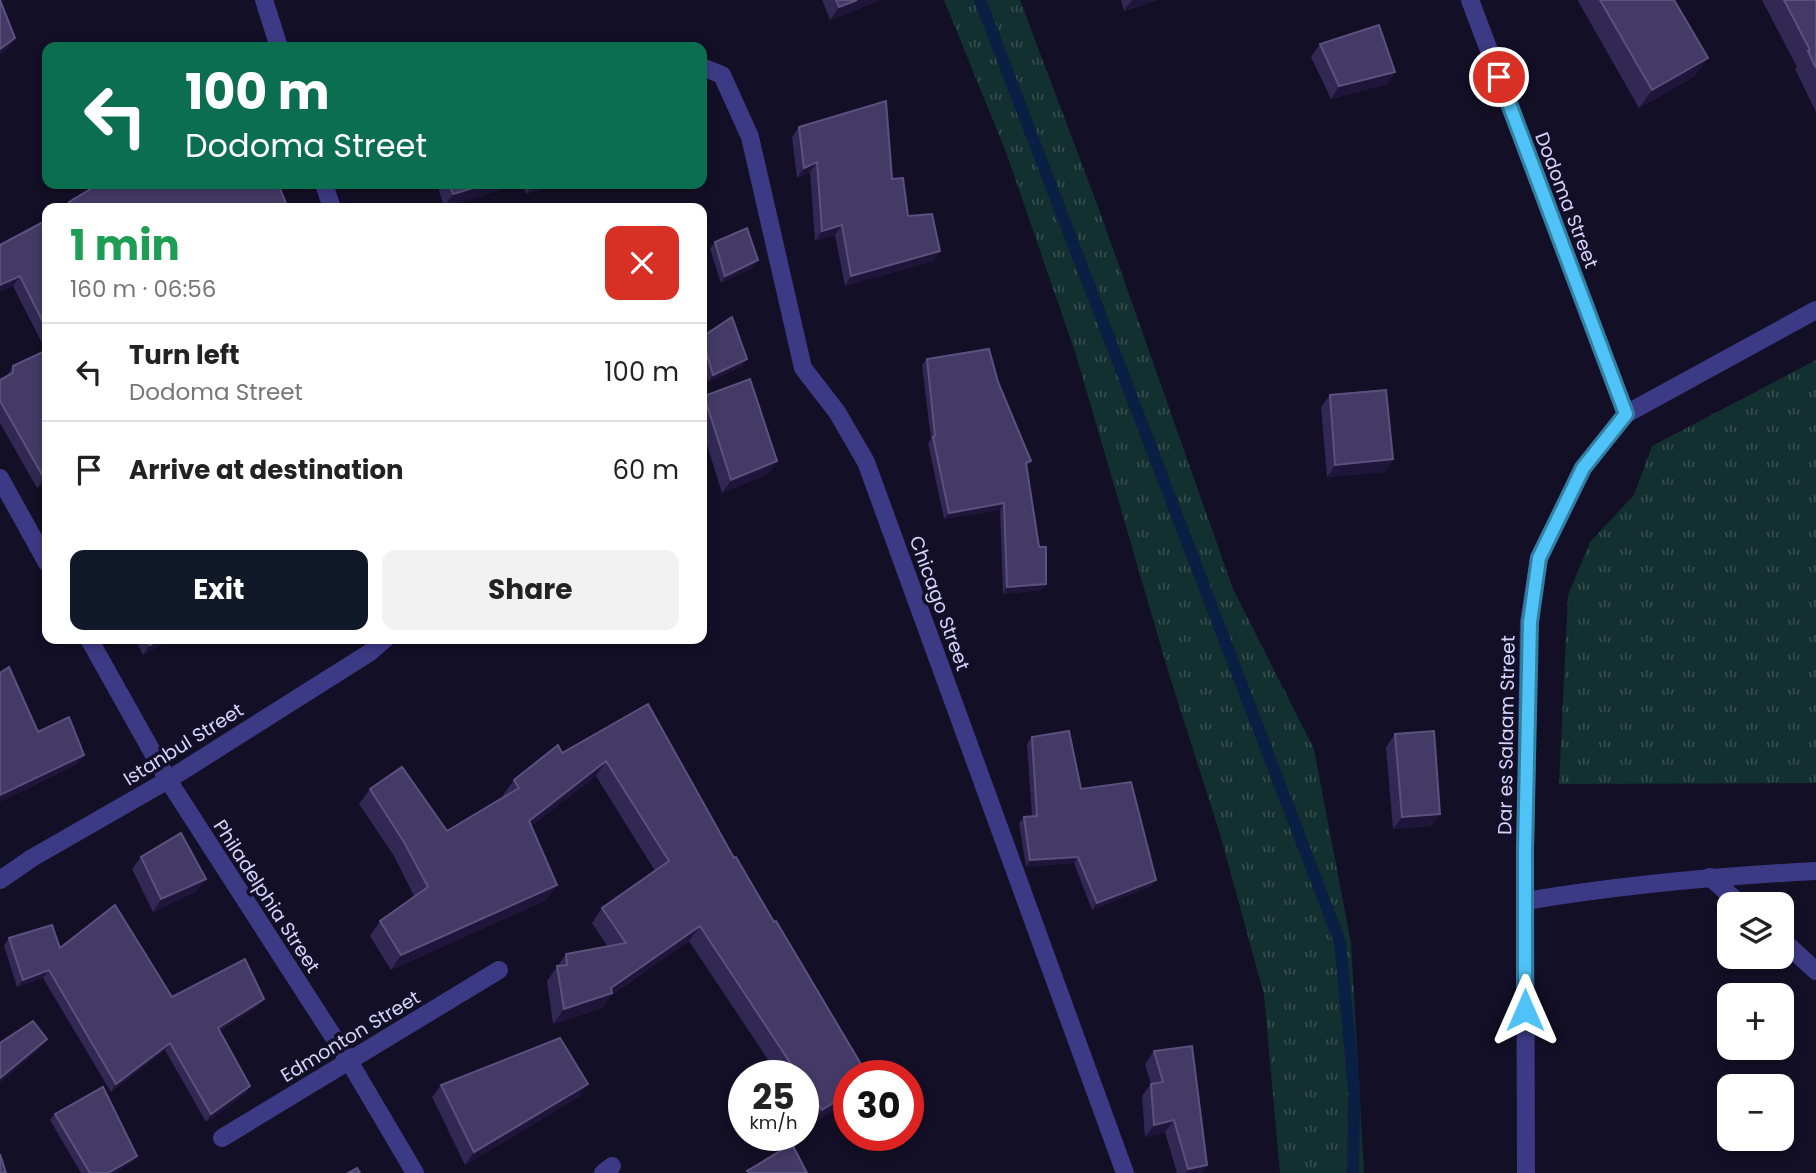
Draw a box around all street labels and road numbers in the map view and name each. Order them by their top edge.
street label: Dodoma Street [1528,128,1605,272]
street label: Chicago Street [903,532,976,674]
street label: Dar es Salaam Street [1491,635,1522,835]
street label: Istanbul Street [118,697,249,792]
street label: Philadelphia Street [207,814,326,978]
street label: Edmonton Street [275,984,425,1089]

